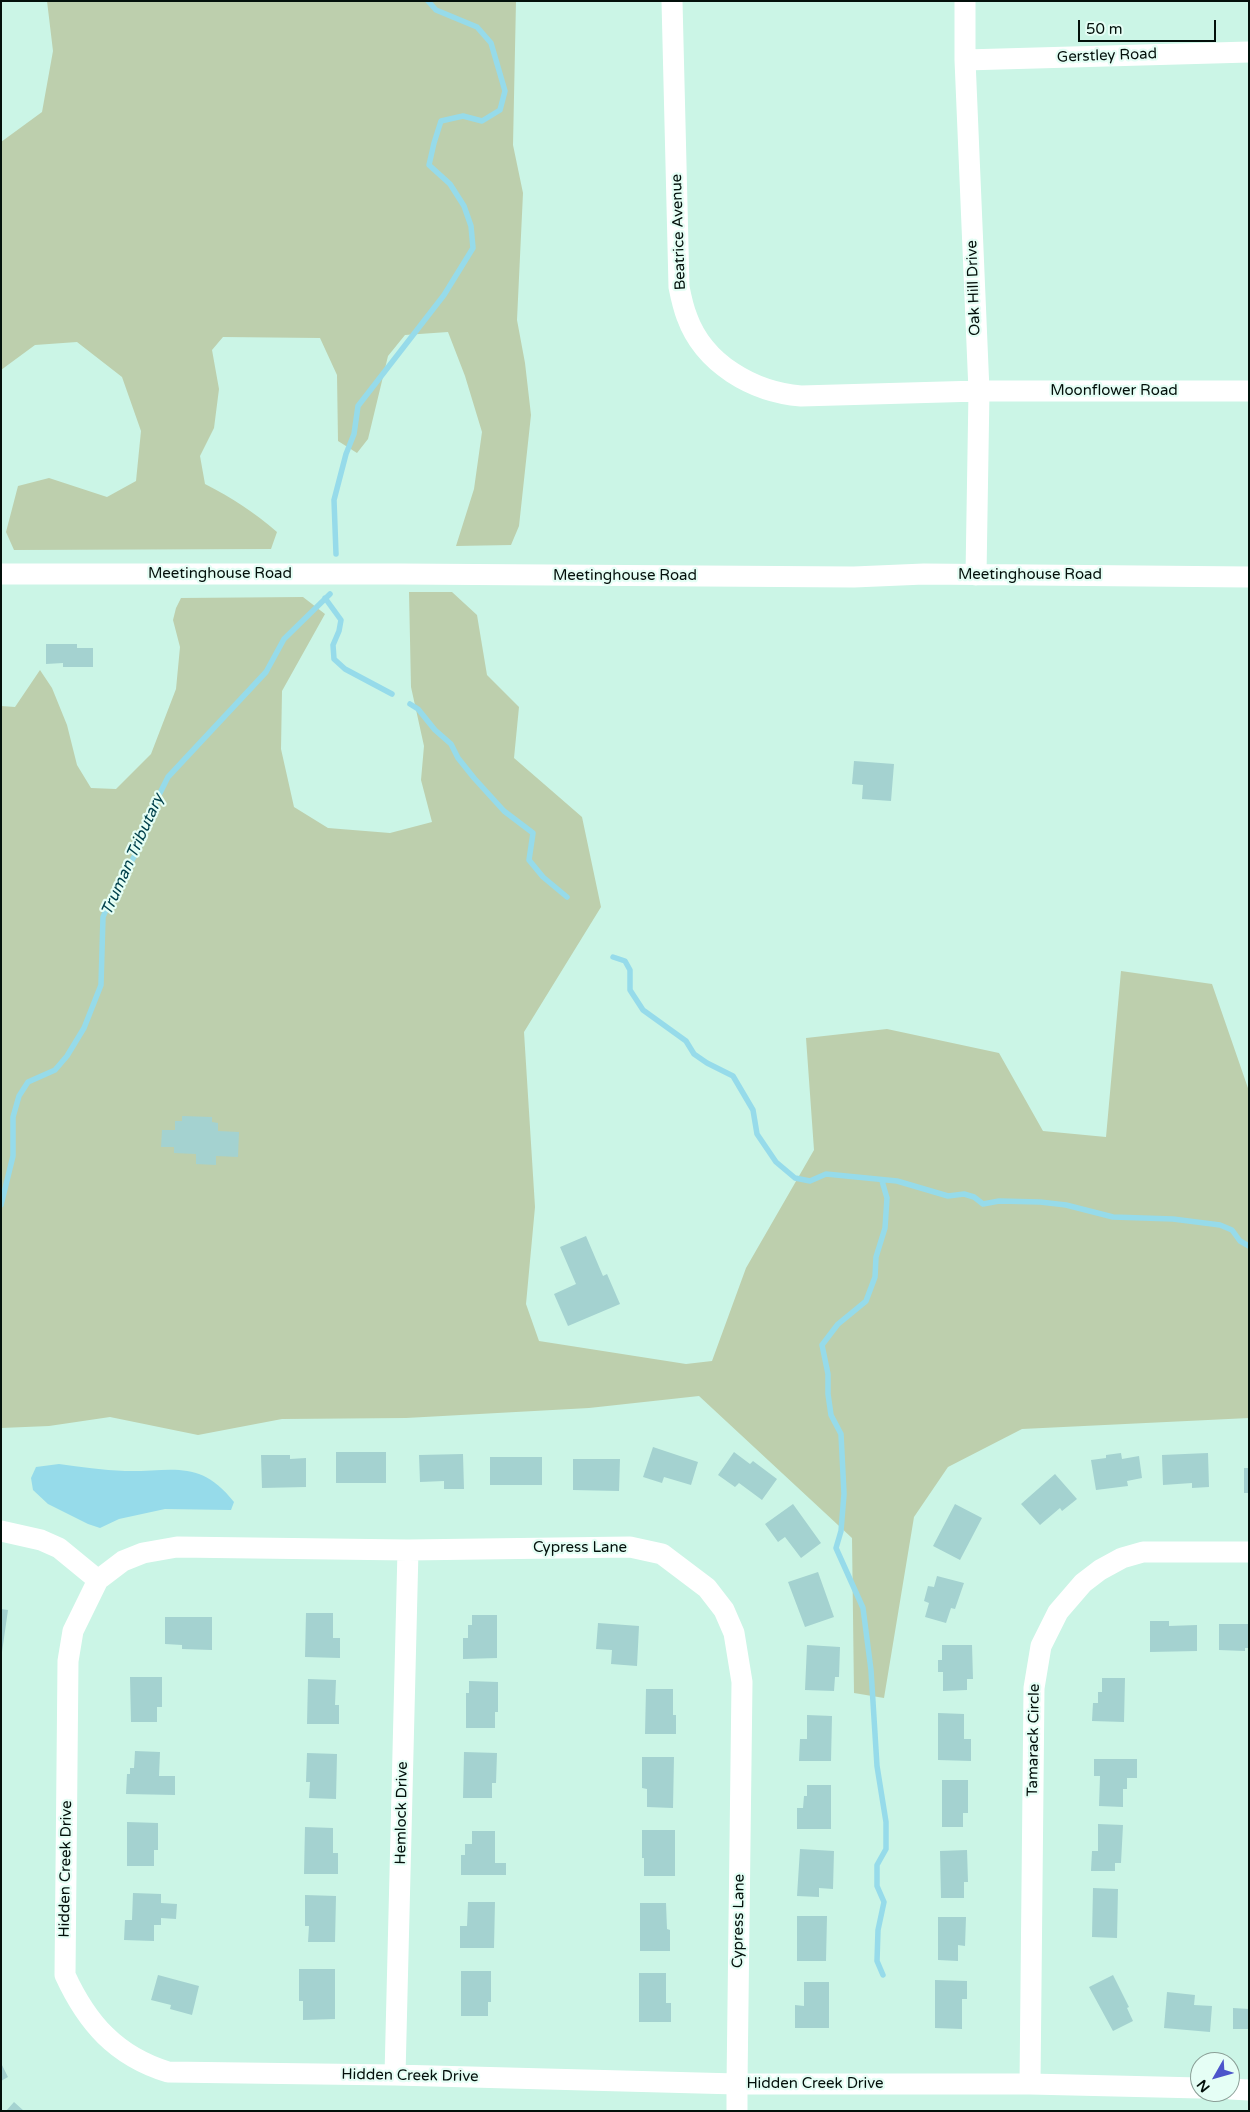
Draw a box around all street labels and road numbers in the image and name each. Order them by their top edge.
street label: Gerstley Road [1057,45,1157,67]
street label: Beatrice Avenue [668,174,690,290]
street label: Oak Hill Drive [963,240,985,336]
street label: Moonflower Road [1050,382,1178,400]
street label: Meetinghouse Road [148,565,292,583]
street label: Meetinghouse Road [958,566,1102,584]
street label: Meetinghouse Road [553,567,697,585]
street label: Cypress Lane [533,1539,627,1557]
street label: Tamarack Circle [1024,1683,1044,1797]
street label: Hemlock Drive [392,1761,412,1865]
street label: Hidden Creek Drive [56,1800,76,1938]
street label: Cypress Lane [729,1874,749,1968]
street label: Hidden Creek Drive [341,2066,479,2086]
street label: Hidden Creek Drive [746,2075,884,2093]

